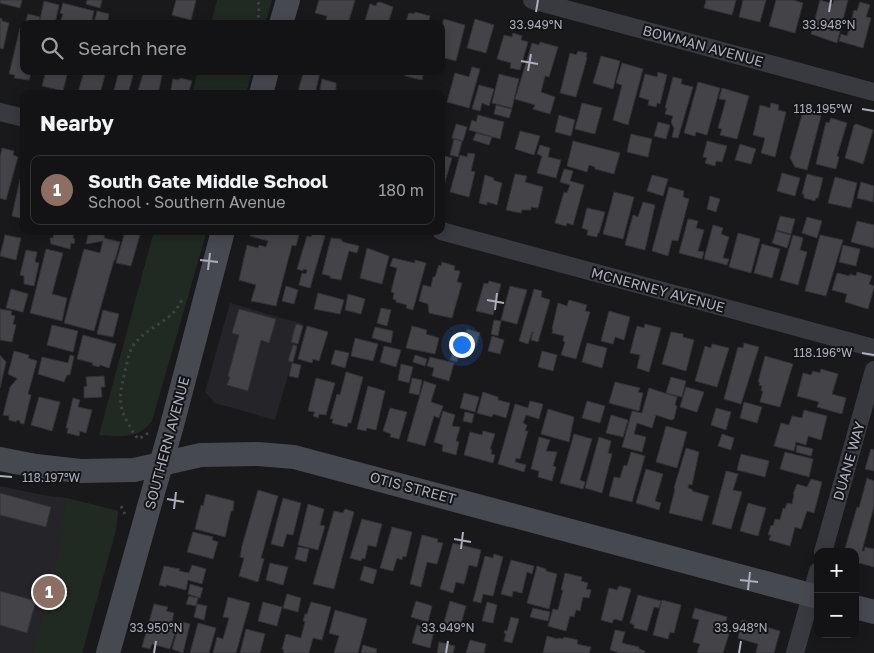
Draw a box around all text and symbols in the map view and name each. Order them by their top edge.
text: 33.949°N [509,17,563,32]
text: 33.948°N [802,17,856,32]
search box [20,20,445,75]
street label: BOWMAN AVENUE [641,21,765,70]
icon: search [38,34,66,62]
text: Search here [78,36,187,59]
text: 118.195°W [794,101,853,116]
text: Nearby [40,110,114,136]
text: South Gate Middle School [88,169,328,192]
text: 1 [53,180,61,200]
text: 180 m [378,180,424,200]
text: School · Southern Avenue [88,192,286,212]
street label: MCNERNEY AVENUE [590,264,727,316]
your location [449,332,475,358]
text: 118.196°W [793,345,853,360]
street label: SOUTHERN AVENUE [141,375,192,511]
street label: DUANE WAY [829,419,868,502]
street label: OTIS STREET [368,468,458,507]
text: 118.197°W [22,470,81,485]
map controls [814,548,859,638]
button: + [814,548,859,593]
pin: 1 [33,573,65,611]
button: − [814,593,859,638]
text: 33.950°N [129,620,183,635]
text: 33.949°N [421,620,475,635]
text: 33.948°N [714,620,768,635]

